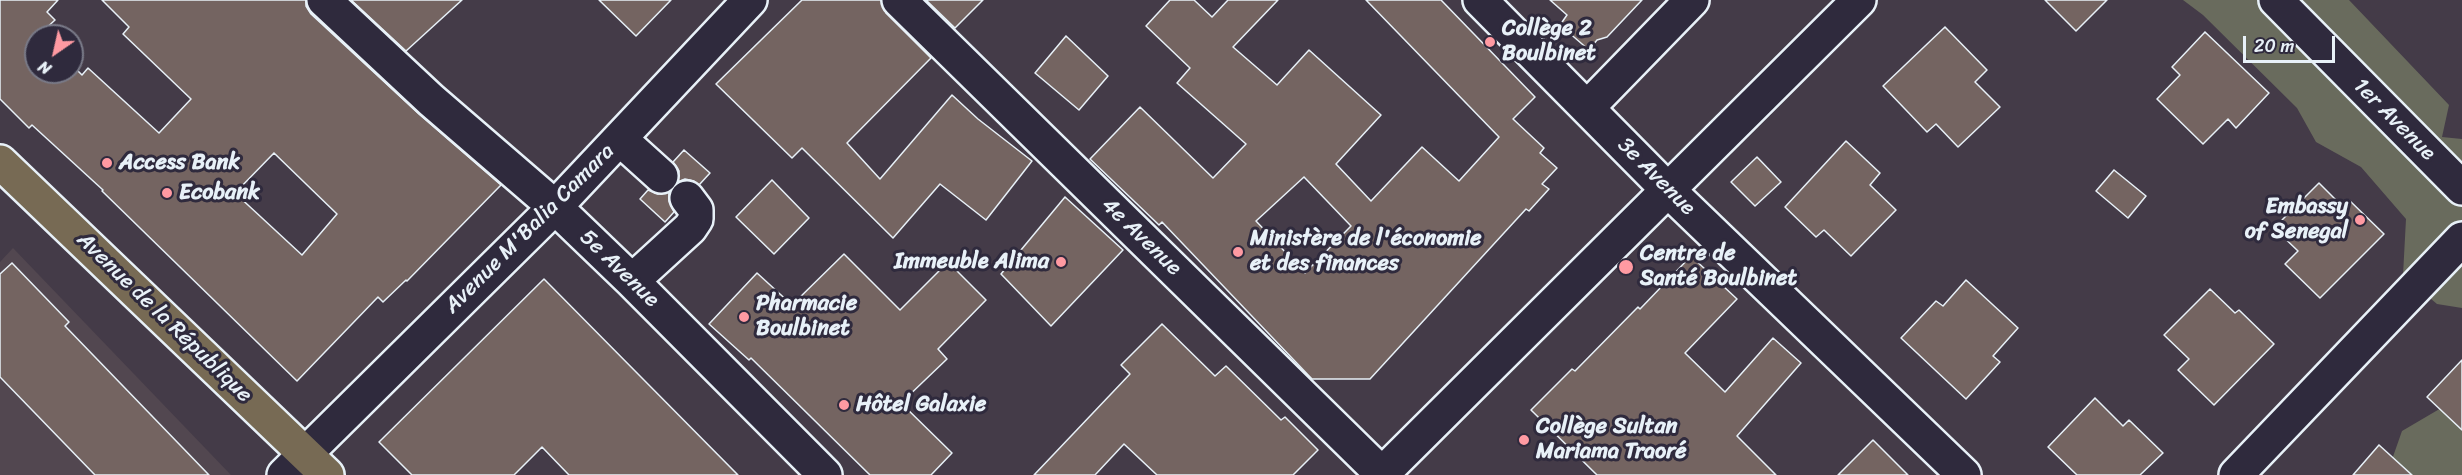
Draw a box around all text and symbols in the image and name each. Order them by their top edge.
place label: Collège 2 Boulbinet [1502,16,1596,68]
north arrow [24,24,84,84]
scale bar [2246,24,2338,62]
text: 20 m [2254,30,2294,62]
marker: Collège 2 Boulbinet [1483,35,1497,49]
text: N [32,53,57,83]
street label: 1er Avenue [2347,73,2441,167]
street label: 3e Avenue [1612,133,1700,221]
street label: Avenue M'Balia Camara [440,139,620,319]
place label: Access Bank [119,150,240,176]
marker: Access Bank [100,156,114,170]
place label: Ecobank [179,180,260,206]
marker: Ecobank [160,186,174,200]
street label: 4e Avenue [1096,192,1186,282]
place label: Embassy of Senegal [2245,194,2348,246]
marker: Embassy of Senegal [2353,213,2367,227]
street label: 5e Avenue [574,225,664,313]
place label: Ministère de l'économie et des finances [1250,226,1482,278]
street label: Avenue de la République [71,227,257,409]
place label: Centre de Santé Boulbinet [1640,241,1797,292]
marker: Ministère de l'économie et des finances [1231,245,1245,259]
place label: Immeuble Alima [894,249,1049,275]
marker: Immeuble Alima [1054,255,1068,269]
marker: Centre de Santé Boulbinet [1617,258,1635,276]
place label: Pharmacie Boulbinet [756,291,857,342]
marker: Pharmacie Boulbinet [737,310,751,324]
place label: Hôtel Galaxie [856,392,986,418]
marker: Hôtel Galaxie [837,398,851,412]
place label: Collège Sultan Mariama Traoré [1536,414,1687,466]
marker: Collège Sultan Mariama Traoré [1517,433,1531,447]

